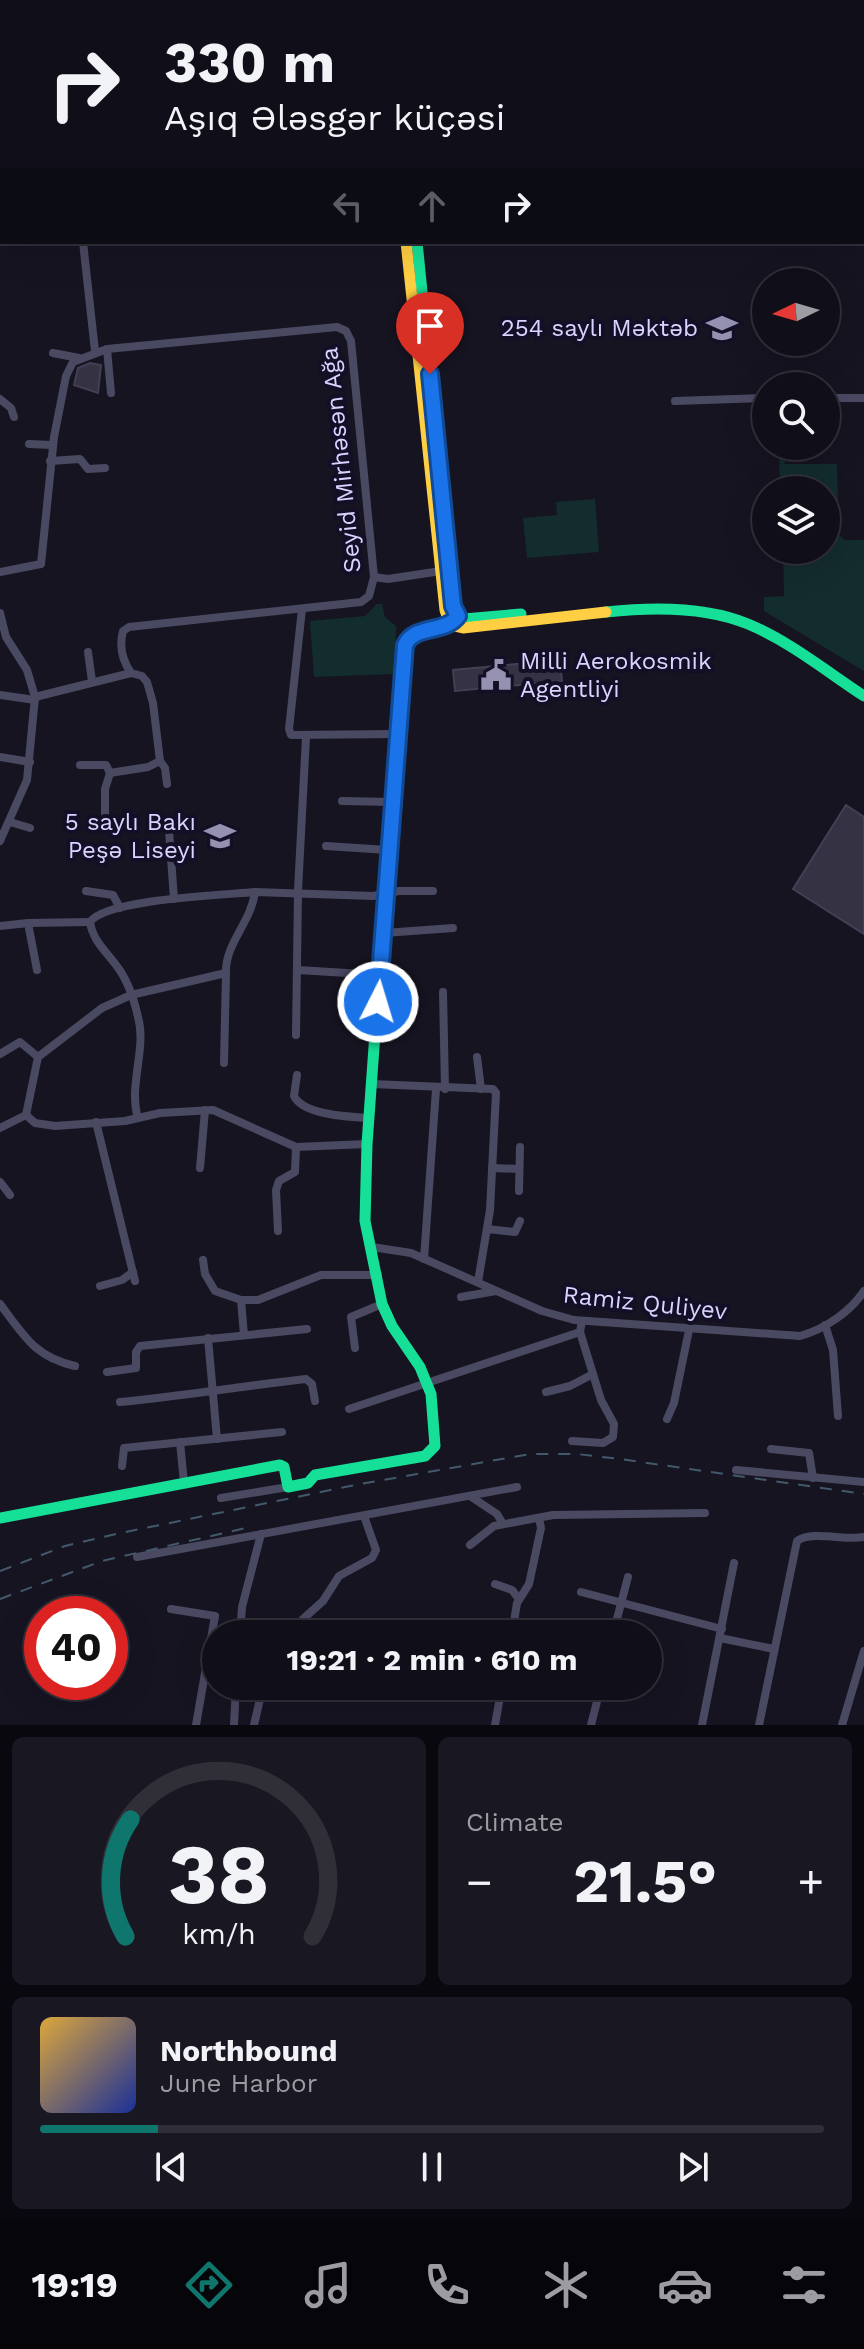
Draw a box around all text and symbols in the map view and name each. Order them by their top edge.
text: 330 m [164,30,335,96]
icon: right [32,32,136,136]
text: Aşıq Ələsgər küçəsi [164,97,505,139]
icon: left [326,184,370,228]
icon: ahead [410,184,454,228]
icon: right [494,184,538,228]
north arrow [752,268,840,356]
map controls [752,268,840,564]
pin [396,292,464,374]
icon: arrive [408,304,452,348]
school or university icon: 254 saylı Məktəb [705,311,739,345]
place label: 254 saylı Məktəb [501,314,698,342]
street label: Seyid Mirhəsən Ağa [315,346,367,574]
button: search [752,372,840,460]
button: layers [752,476,840,564]
place label: Milli Aerokosmik Agentliyi [520,647,712,703]
public building icon: Milli Aerokosmik Agentliyi [479,658,513,692]
place label: 5 saylı Bakı Peşə Liseyi [65,808,196,864]
school or university icon: 5 saylı Bakı Peşə Liseyi [203,819,237,853]
position arrow [336,960,420,1044]
street label: Ramiz Quliyev [562,1280,729,1326]
speed limit sign: 40 [24,1596,128,1700]
text: 19:21 · 2 min · 610 m [286,1642,578,1677]
text: Climate [466,1807,564,1837]
text: 38 [168,1826,270,1923]
text: 21.5° [573,1846,717,1917]
text: − [466,1856,493,1908]
text: + [797,1856,824,1908]
text: km/h [182,1917,256,1951]
text: Northbound [160,2033,337,2068]
text: June Harbor [160,2068,317,2098]
icon: previous [149,2145,193,2189]
icon: pause [410,2145,454,2189]
icon: next [671,2145,715,2189]
icon: directions [181,2257,237,2313]
icon: music [300,2257,356,2313]
icon: phone [419,2257,475,2313]
icon: climate [538,2257,594,2313]
icon: car [657,2257,713,2313]
icon: filters [776,2257,832,2313]
text: 19:19 [32,2264,118,2306]

